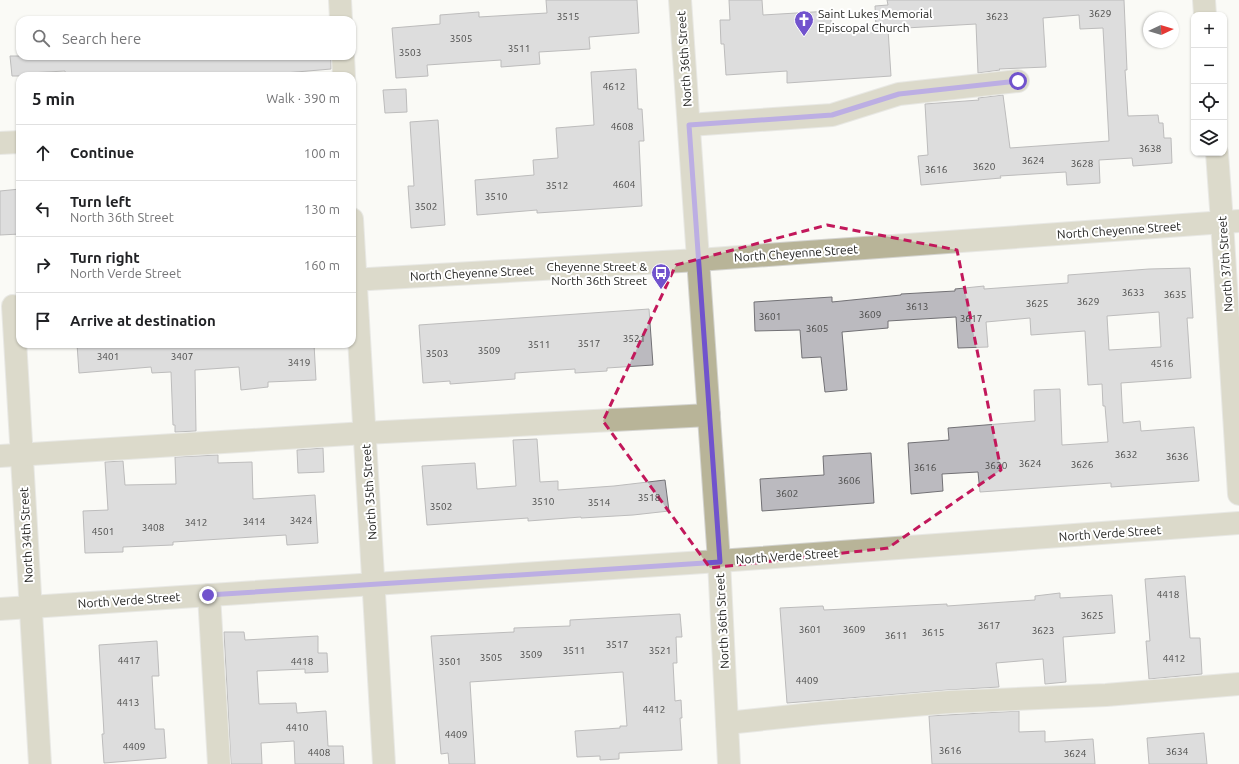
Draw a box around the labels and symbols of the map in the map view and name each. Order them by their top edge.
place label: Saint Lukes Memorial Episcopal Church [818,7,932,34]
house number: 3629 [1089,8,1111,19]
church icon: Saint Lukes Memorial Episcopal Church [793,9,815,37]
street label: North 36th Street [674,10,694,107]
house number: 3515 [557,11,579,22]
house number: 3623 [986,11,1008,22]
north arrow [1143,12,1179,48]
house number: 3505 [450,33,472,44]
house number: 3511 [508,43,530,54]
house number: 3503 [399,47,421,58]
route start [1009,72,1027,90]
house number: 4612 [603,81,625,92]
house number: 4608 [611,121,634,132]
house number: 3638 [1139,143,1162,154]
house number: 3624 [1022,155,1045,166]
house number: 3628 [1071,158,1094,169]
house number: 3620 [973,161,996,172]
house number: 3616 [925,164,948,175]
house number: 4604 [613,179,636,190]
house number: 3512 [546,180,568,191]
house number: 3510 [485,191,508,202]
house number: 3502 [415,201,437,212]
street label: North 37th Street [1215,215,1235,312]
street label: North Cheyenne Street [1057,219,1182,241]
street label: North Cheyenne Street [734,242,859,264]
place label: Cheyenne Street & North 36th Street [547,260,647,287]
bus stop icon: Cheyenne Street & North 36th Street [650,262,672,290]
street label: North Cheyenne Street [410,263,535,283]
house number: 3633 [1122,287,1144,298]
house number: 3635 [1164,289,1186,300]
house number: 3629 [1077,296,1099,307]
house number: 3625 [1026,298,1048,309]
house number: 3613 [906,301,928,312]
house number: 3609 [859,309,881,320]
house number: 3601 [759,311,781,322]
house number: 3617 [960,313,982,324]
house number: 3605 [806,323,828,334]
house number: 3521 [623,333,645,344]
house number: 3517 [578,338,600,349]
house number: 3511 [528,339,550,350]
house number: 3509 [478,345,500,356]
house number: 3503 [426,348,448,359]
house number: 3401 [97,351,119,362]
house number: 3407 [171,351,193,362]
house number: 3419 [288,357,310,368]
house number: 4516 [1151,358,1174,369]
street label: North 35th Street [359,443,379,540]
house number: 3632 [1115,449,1137,460]
house number: 3636 [1166,451,1189,462]
house number: 3624 [1019,458,1042,469]
house number: 3626 [1071,459,1094,470]
house number: 3620 [985,460,1008,471]
house number: 3616 [914,462,937,473]
house number: 3606 [838,475,861,486]
street label: North 34th Street [17,487,35,583]
house number: 3602 [776,488,798,499]
house number: 3518 [638,492,661,503]
house number: 3510 [532,496,555,507]
house number: 3514 [588,497,611,508]
house number: 3502 [430,501,452,512]
house number: 3424 [290,515,313,526]
house number: 3414 [243,516,266,527]
house number: 3412 [185,517,207,528]
house number: 3408 [142,522,165,533]
street label: North Verde Street [1058,523,1162,543]
house number: 4501 [92,526,114,537]
street label: North Verde Street [735,546,839,566]
street label: North 36th Street [713,573,731,669]
route end [199,586,217,604]
house number: 4418 [1157,589,1180,600]
street label: North Verde Street [77,590,181,610]
house number: 3625 [1081,610,1103,621]
house number: 3617 [978,620,1000,631]
house number: 3601 [799,624,821,635]
house number: 3609 [843,624,865,635]
house number: 3623 [1032,625,1054,636]
house number: 3615 [922,627,944,638]
house number: 3611 [885,630,907,641]
house number: 3517 [606,639,628,650]
house number: 3511 [563,645,585,656]
house number: 3521 [649,645,671,656]
house number: 3509 [520,649,542,660]
house number: 3505 [480,652,502,663]
house number: 4412 [1163,653,1185,664]
house number: 4417 [118,655,140,666]
house number: 4418 [291,656,314,667]
house number: 3501 [439,656,461,667]
house number: 4409 [796,675,818,686]
house number: 4413 [117,697,139,708]
house number: 4412 [643,704,665,715]
house number: 4410 [286,722,309,733]
house number: 4409 [445,729,467,740]
house number: 4409 [123,741,145,752]
house number: 3616 [939,745,962,756]
house number: 3634 [1166,746,1189,757]
house number: 4408 [308,747,331,758]
house number: 3624 [1064,748,1087,759]

